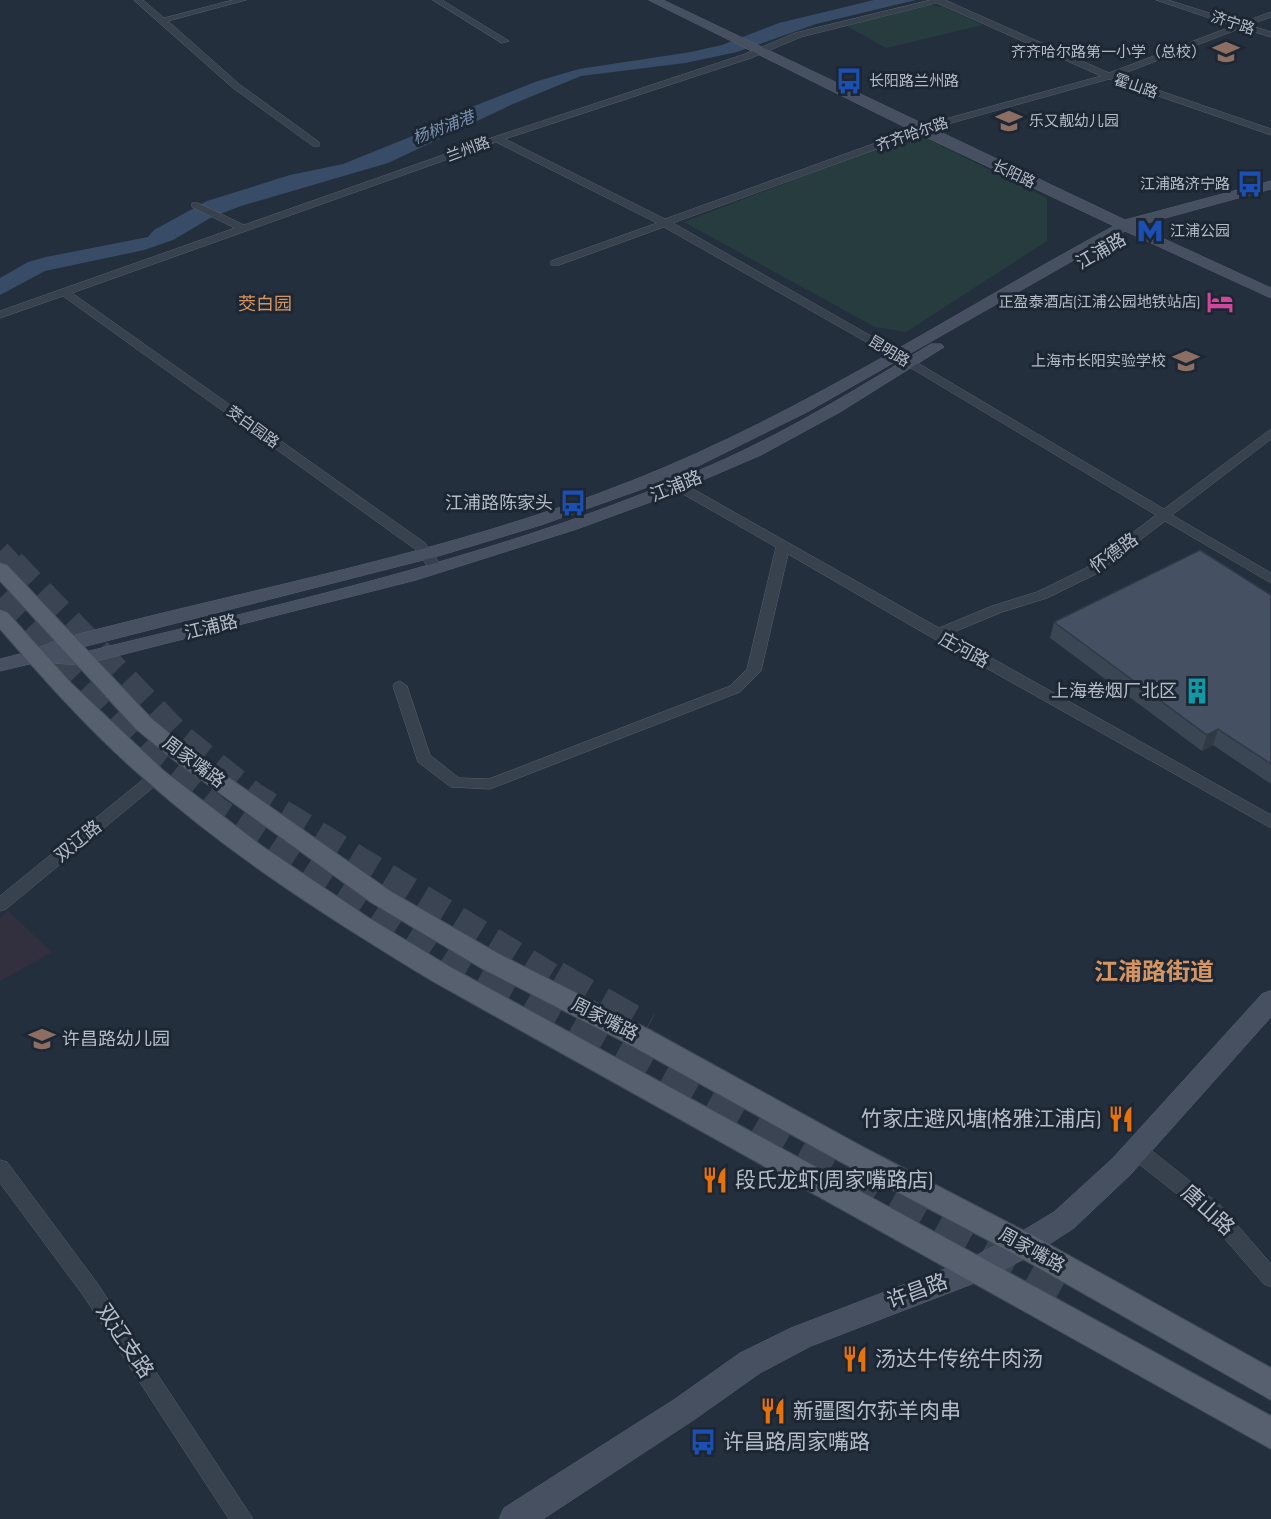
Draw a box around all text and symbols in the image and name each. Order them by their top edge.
street label: 济宁路 [1209,7,1257,39]
school or university icon: 齐齐哈尔路第一小学（总校） [1211,37,1241,67]
place label: 齐齐哈尔路第一小学（总校） [1011,43,1206,62]
bus stop icon: 长阳路兰州路 [834,66,864,96]
street label: 霍山路 [1111,70,1160,103]
place label: 长阳路兰州路 [869,72,959,91]
school or university icon: 乐又靓幼儿园 [994,106,1024,136]
water label: 杨树浦港 [410,107,479,149]
place label: 乐又靓幼儿园 [1029,112,1119,131]
street label: 齐齐哈尔路 [874,113,951,156]
street label: 兰州路 [444,133,493,166]
street label: 长阳路 [989,156,1038,193]
bus stop icon: 江浦路济宁路 [1235,169,1265,199]
place label: 江浦路济宁路 [1140,175,1230,194]
metro station icon: 江浦公园 [1135,216,1165,246]
place label: 江浦公园 [1170,222,1230,241]
street label: 江浦路 [1073,229,1130,274]
hotel icon: 正盈泰酒店(江浦公园地铁站店) [1205,287,1235,317]
place label: 正盈泰酒店(江浦公园地铁站店) [999,293,1200,312]
district label: 茭白园 [238,294,292,315]
street label: 昆明路 [865,332,913,371]
school or university icon: 上海市长阳实验学校 [1171,346,1201,376]
place label: 上海市长阳实验学校 [1031,352,1166,371]
street label: 茭白园路 [223,402,283,453]
street label: 江浦路 [647,467,705,506]
bus stop icon: 江浦路陈家头 [558,488,588,518]
place label: 江浦路陈家头 [445,493,553,514]
street label: 怀德路 [1086,529,1142,578]
street label: 江浦路 [182,611,240,644]
street label: 庄河路 [935,628,992,673]
building icon: 上海卷烟厂北区 [1182,676,1212,706]
place label: 上海卷烟厂北区 [1051,681,1177,702]
street label: 周家嘴路 [159,732,229,792]
street label: 双辽路 [51,816,106,867]
district label: 江浦路街道 [1094,958,1214,987]
street label: 周家嘴路 [568,994,642,1045]
school or university icon: 许昌路幼儿园 [27,1024,57,1054]
place label: 许昌路幼儿园 [62,1029,170,1050]
restaurant icon: 竹家庄避风塘(格雅江浦店) [1106,1104,1136,1134]
place label: 竹家庄避风塘(格雅江浦店) [861,1107,1101,1132]
restaurant icon: 段氏龙虾(周家嘴路店) [700,1165,730,1195]
place label: 段氏龙虾(周家嘴路店) [735,1168,933,1193]
street label: 唐山路 [1176,1180,1239,1241]
street label: 周家嘴路 [995,1224,1068,1277]
street label: 许昌路 [883,1269,951,1314]
street label: 双辽支路 [91,1299,158,1383]
restaurant icon: 汤达牛传统牛肉汤 [840,1344,870,1374]
place label: 汤达牛传统牛肉汤 [875,1347,1043,1372]
restaurant icon: 新疆图尔荪羊肉串 [758,1396,788,1426]
place label: 新疆图尔荪羊肉串 [793,1399,961,1424]
bus stop icon: 许昌路周家嘴路 [688,1427,718,1457]
place label: 许昌路周家嘴路 [723,1430,870,1455]

